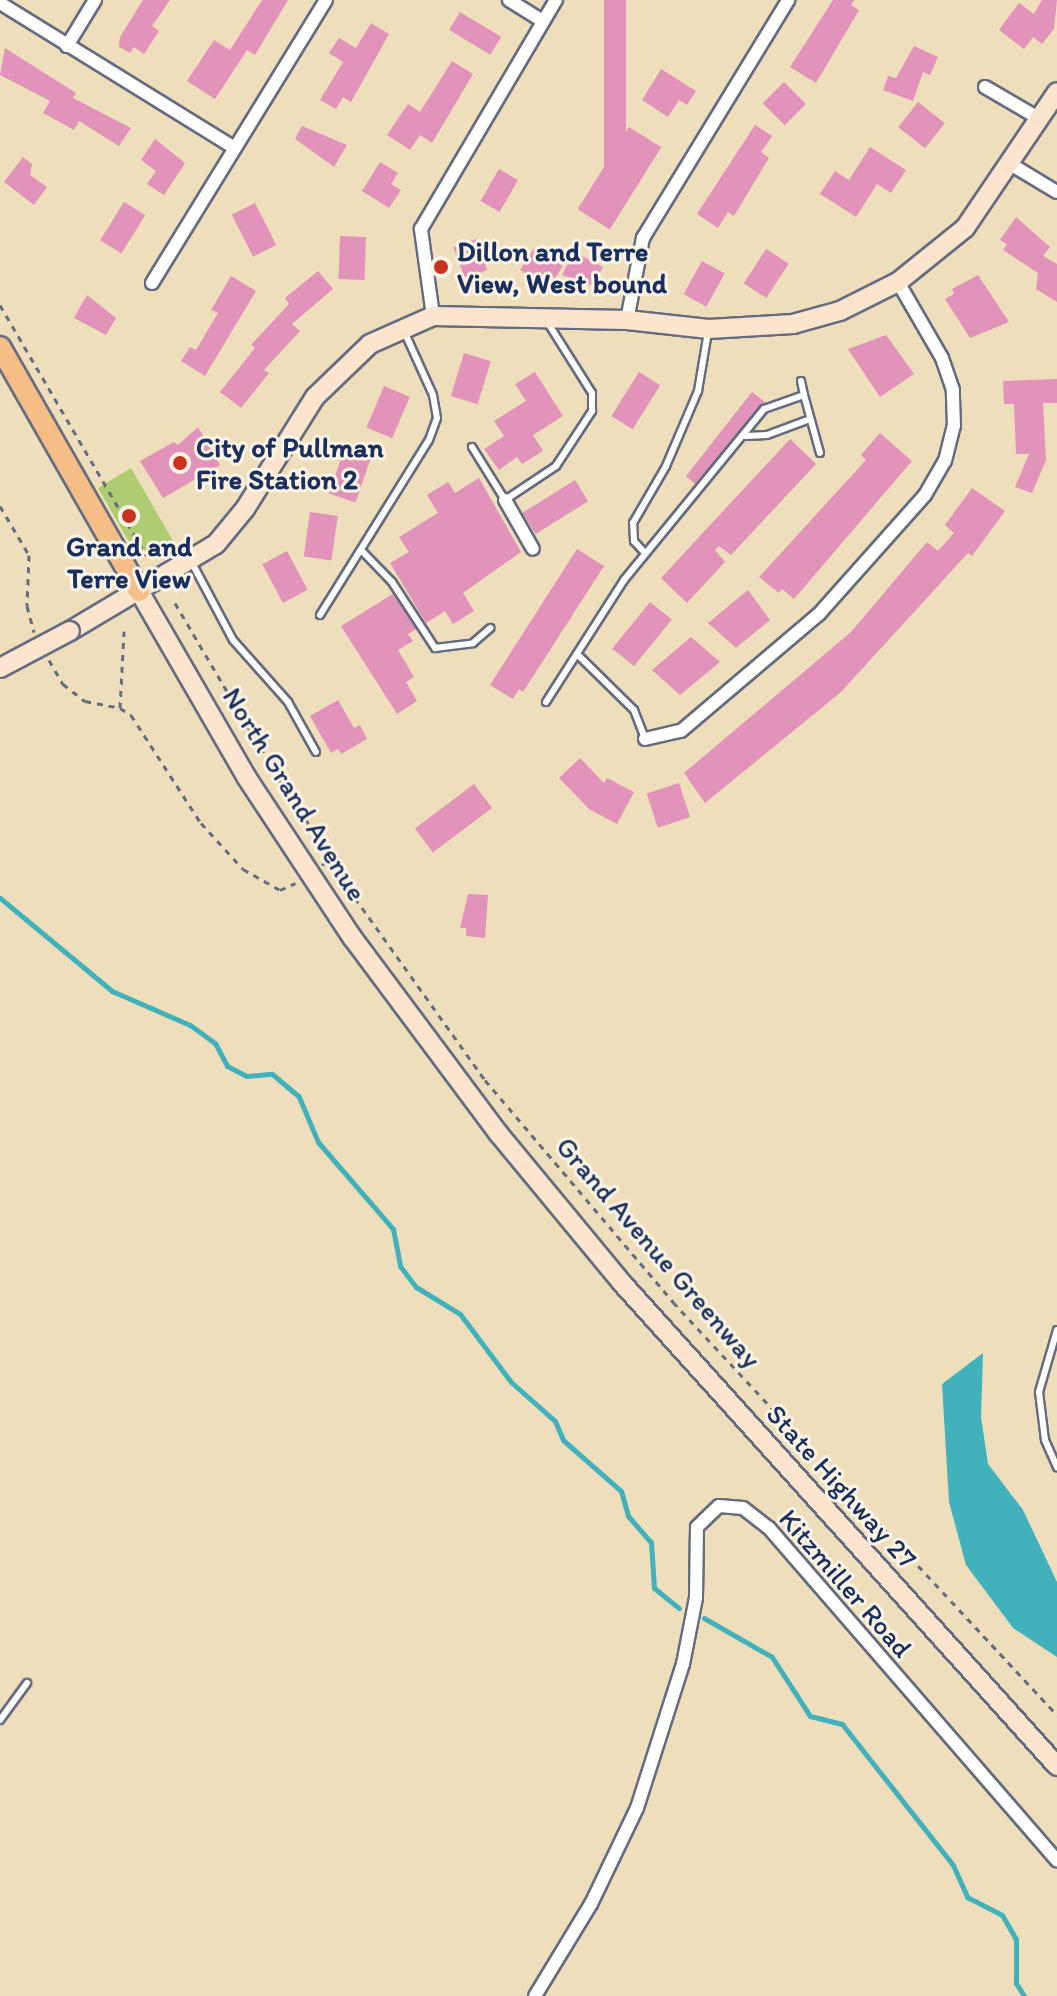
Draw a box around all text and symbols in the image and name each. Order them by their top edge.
place label: Dillon and Terre View, West bound [457,234,666,300]
marker: Dillon and Terre View, West bound [432,258,450,276]
place label: City of Pullman Fire Station 2 [196,430,383,496]
marker: City of Pullman Fire Station 2 [171,454,189,472]
marker: Grand and Terre View [120,507,138,525]
place label: Grand and Terre View [66,529,192,595]
street label: North Grand Avenue [216,681,374,907]
street label: Grand Avenue Greenway [550,1130,768,1374]
street label: State Highway 27 [760,1398,924,1574]
street label: Kitzmiller Road [772,1502,920,1664]

